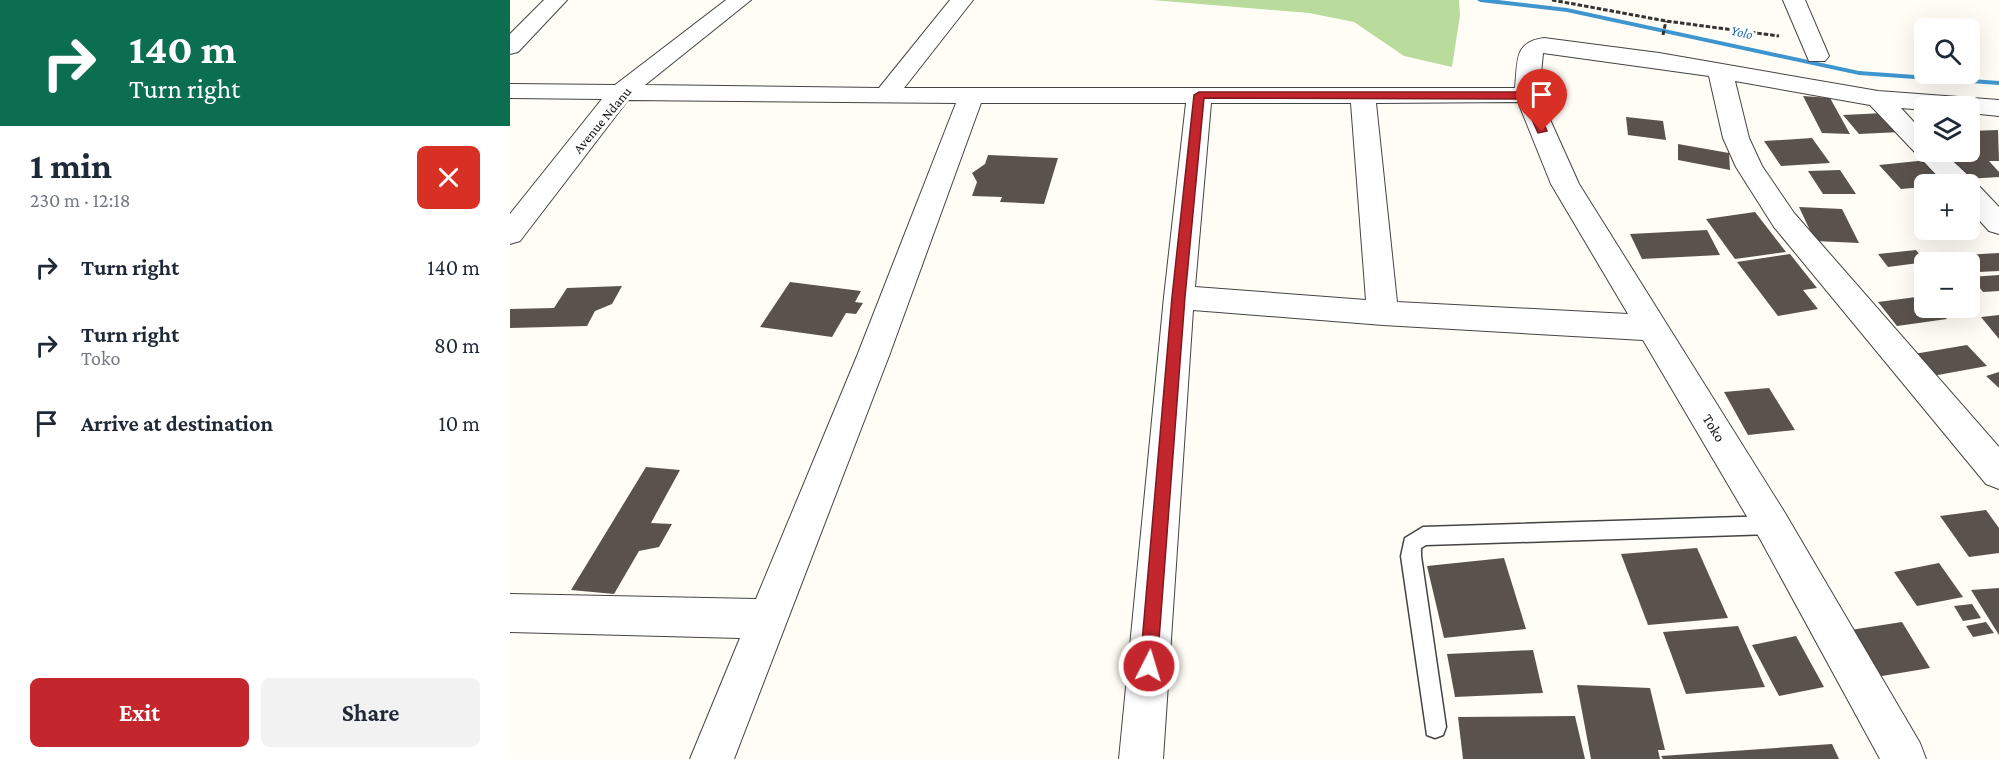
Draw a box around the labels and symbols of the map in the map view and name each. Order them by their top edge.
water label: Yolo [1730,22,1754,42]
pin [1516,69,1567,131]
street label: Avenue Ndanu [570,83,635,156]
street label: Toko [1700,411,1728,445]
position arrow [1117,634,1181,698]

